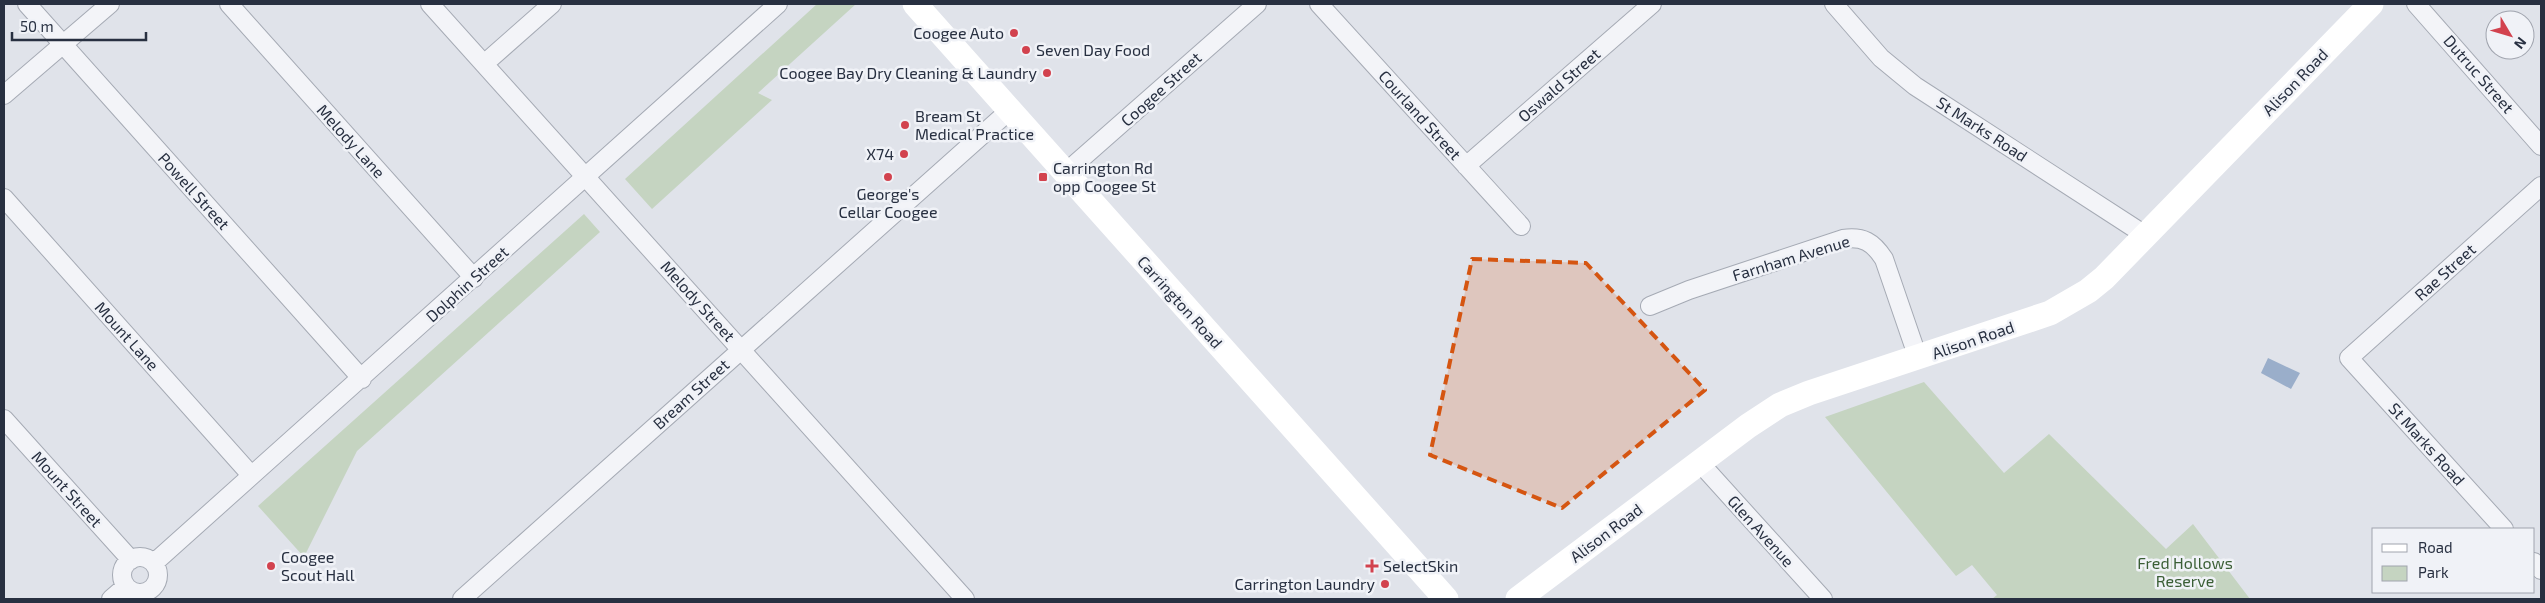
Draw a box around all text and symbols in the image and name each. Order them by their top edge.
scale bar [12,10,146,42]
north arrow [2485,10,2535,60]
text: 50 m [20,17,54,35]
place label: Coogee Auto [913,23,1004,42]
marker: Coogee Auto [1008,27,1020,39]
street label: Dutruc Street [2440,31,2518,117]
text: N [2511,34,2530,53]
place label: Seven Day Food [1036,40,1150,59]
marker: Seven Day Food [1020,44,1032,56]
street label: Oswald Street [1514,44,1604,125]
street label: Alison Road [2258,44,2331,119]
street label: Coogee Street [1117,48,1205,130]
place label: Coogee Bay Dry Cleaning & Laundry [779,63,1038,82]
street label: Courland Street [1375,66,1465,163]
marker: Coogee Bay Dry Cleaning & Laundry [1041,67,1053,79]
street label: St Marks Road [1933,92,2031,165]
street label: Melody Lane [313,100,389,181]
place label: Bream St Medical Practice [915,106,1034,143]
marker: Bream St Medical Practice [899,119,911,131]
place label: X74 [866,144,894,163]
street label: Powell Street [155,148,234,233]
marker: X74 [898,148,910,160]
place label: Carrington Rd opp Coogee St [1053,158,1156,195]
marker: George's Cellar Coogee [882,171,894,183]
marker: Carrington Rd opp Coogee St [1037,171,1049,183]
place label: George's Cellar Coogee [839,184,938,221]
street label: Farnham Avenue [1730,231,1852,284]
street label: Rae Street [2410,239,2479,304]
street label: Dolphin Street [422,242,512,326]
street label: Carrington Road [1134,252,1227,352]
street label: Melody Street [657,256,739,345]
street label: Mount Lane [92,297,163,374]
street label: Alison Road [1929,317,2016,362]
street label: Bream Street [649,355,733,433]
street label: St Marks Road [2385,398,2469,489]
street label: Mount Street [28,447,106,531]
street label: Glen Avenue [1724,491,1798,570]
street label: Alison Road [1566,499,1646,566]
legend [2372,528,2535,593]
text: Road [2418,538,2453,556]
place label: Coogee Scout Hall [281,547,355,584]
park label: Fred Hollows Reserve [2137,553,2233,590]
place label: SelectSkin [1383,556,1458,575]
marker: SelectSkin [1365,559,1379,573]
marker: Coogee Scout Hall [265,560,277,572]
text: Park [2418,563,2449,581]
place label: Carrington Laundry [1235,574,1376,593]
marker: Carrington Laundry [1379,578,1391,590]

